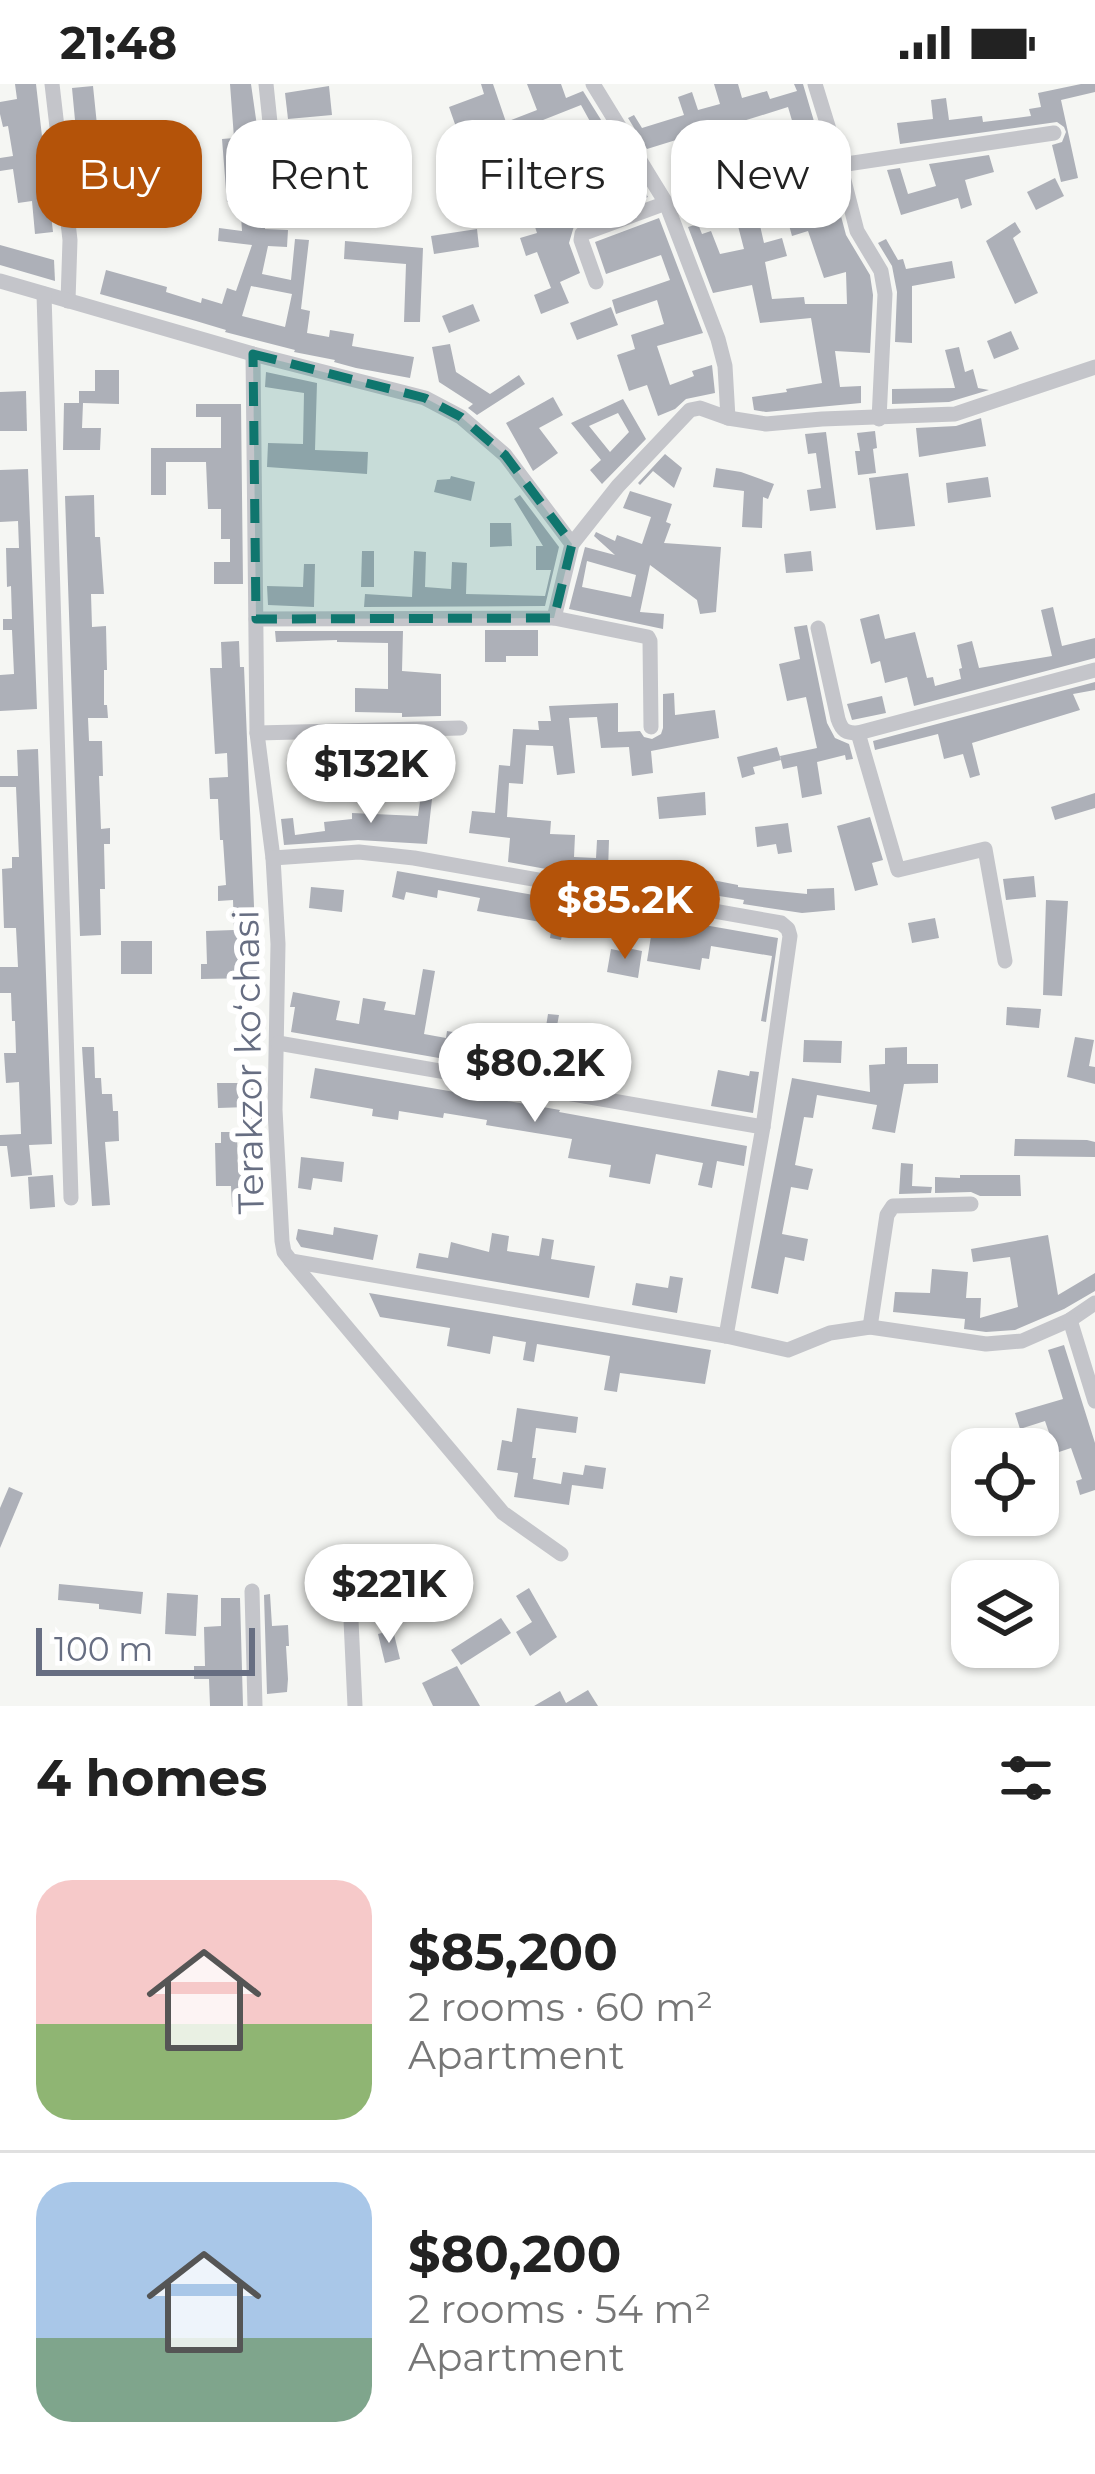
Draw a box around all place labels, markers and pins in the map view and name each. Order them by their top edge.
pin: $132K [287,724,455,826]
pin: $85.2K [527,860,723,962]
pin: $80.2K [437,1023,633,1125]
pin: $221K [305,1544,473,1646]

